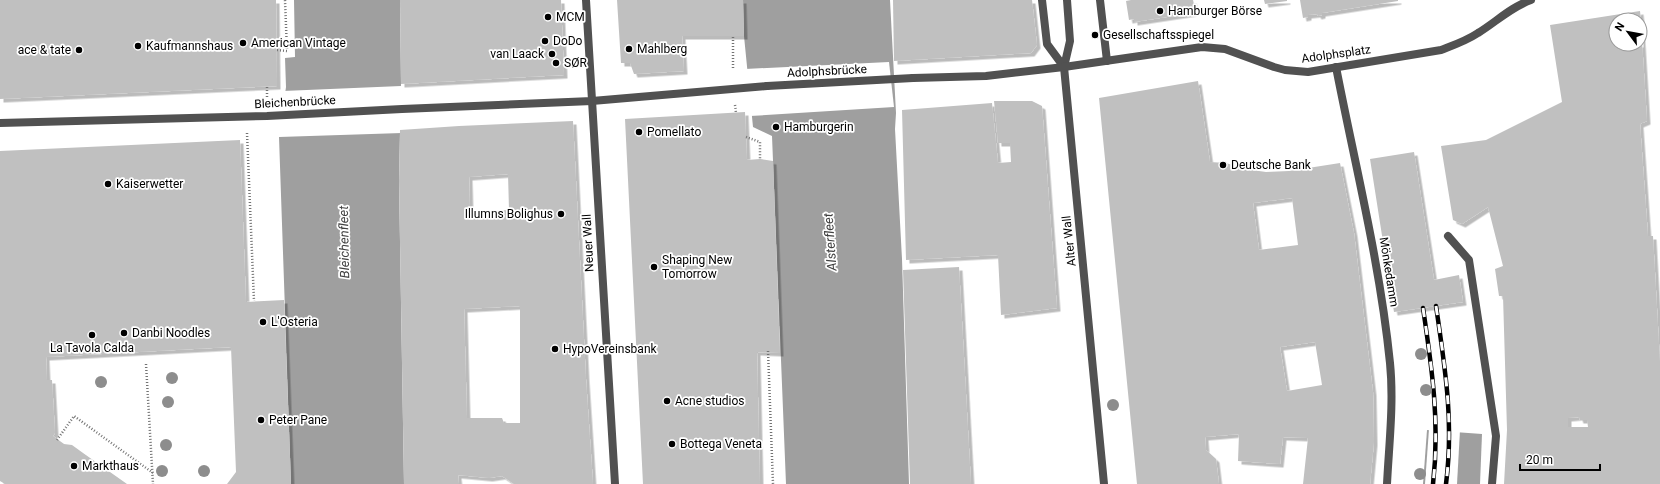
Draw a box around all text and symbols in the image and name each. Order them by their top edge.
place label: Hamburger Börse [1168,4,1262,18]
marker: Hamburger Börse [1155,6,1165,16]
place label: MCM [556,10,585,24]
marker: MCM [543,12,553,22]
north arrow [1608,12,1648,52]
text: N [1612,20,1628,34]
place label: Gesellschaftsspiegel [1103,28,1214,42]
marker: Gesellschaftsspiegel [1090,30,1100,40]
place label: DoDo [553,34,583,48]
place label: American Vintage [251,36,346,50]
marker: DoDo [540,36,550,46]
marker: American Vintage [238,38,248,48]
place label: Kaufmannshaus [146,39,233,53]
marker: Kaufmannshaus [133,41,143,51]
place label: Mahlberg [637,42,687,56]
street label: Adolphsplatz [1300,42,1372,66]
place label: ace & tate [18,43,71,57]
marker: Mahlberg [624,44,634,54]
marker: ace & tate [74,45,84,55]
place label: van Laack [490,47,545,61]
marker: van Laack [547,49,557,59]
place label: SØR [564,56,587,70]
marker: SØR [551,58,561,68]
street label: Adolphsbrücke [787,62,867,80]
street label: Bleichenbrücke [254,93,336,111]
place label: Hamburgerin [784,120,854,134]
marker: Hamburgerin [771,122,781,132]
place label: Pomellato [647,125,701,139]
marker: Pomellato [634,127,644,137]
place label: Deutsche Bank [1231,158,1312,172]
marker: Deutsche Bank [1218,160,1228,170]
place label: Kaiserwetter [116,177,183,191]
marker: Kaiserwetter [103,179,113,189]
water label: Bleichenfleet [336,205,352,278]
place label: Illumns Bolighus [465,207,553,221]
marker: Illumns Bolighus [556,209,566,219]
water label: Alsterfleet [820,212,840,272]
street label: Neuer Wall [579,214,597,272]
street label: Alter Wall [1059,215,1079,267]
street label: Mönkedamm [1377,236,1401,308]
place label: Shaping New Tomorrow [662,253,732,281]
marker: Shaping New Tomorrow [649,262,659,272]
place label: L'Osteria [271,315,318,329]
marker: L'Osteria [258,317,268,327]
place label: Danbi Noodles [132,326,210,340]
marker: Danbi Noodles [119,328,129,338]
marker: La Tavola Calda [87,330,97,340]
place label: La Tavola Calda [50,341,134,355]
place label: HypoVereinsbank [563,342,658,356]
marker: HypoVereinsbank [550,344,560,354]
place label: Acne studios [675,394,745,408]
marker: Acne studios [662,396,672,406]
place label: Peter Pane [269,413,327,427]
marker: Peter Pane [256,415,266,425]
place label: Bottega Veneta [680,437,762,451]
marker: Bottega Veneta [667,439,677,449]
scale bar [1520,446,1600,472]
text: 20 m [1526,453,1553,467]
place label: Markthaus [82,459,139,473]
marker: Markthaus [69,461,79,471]

